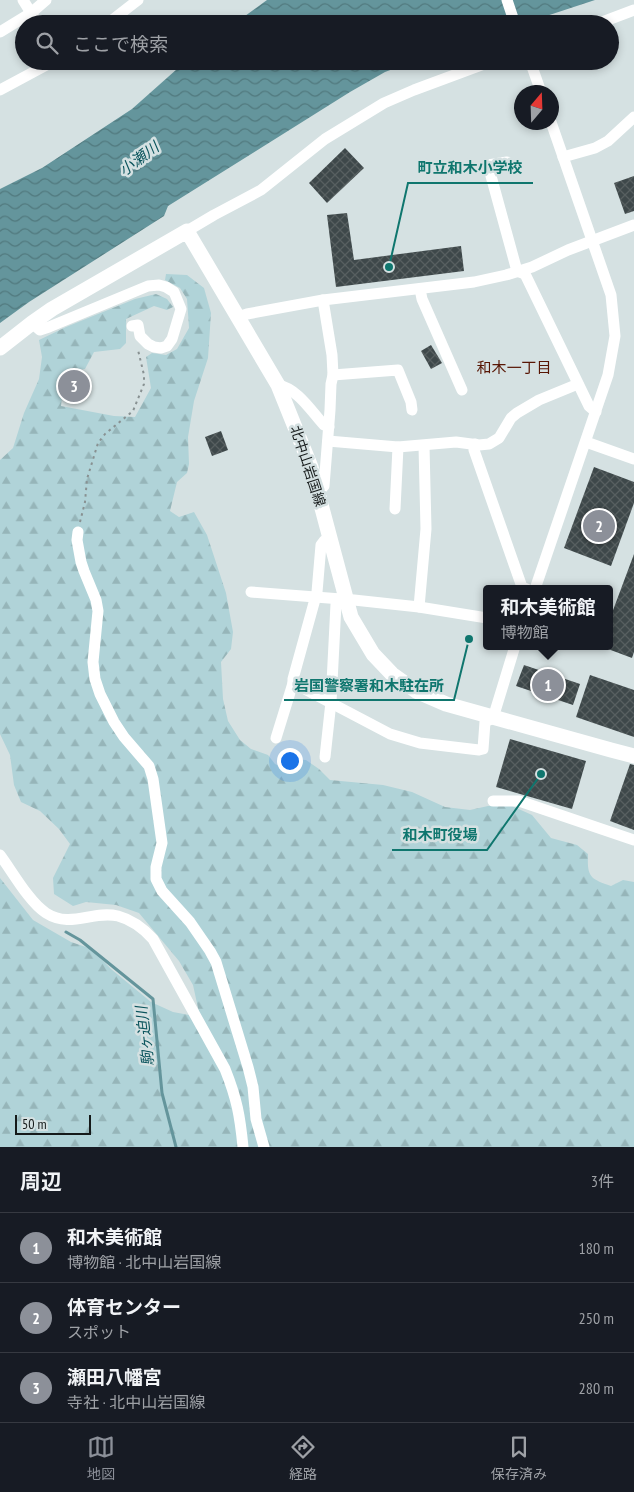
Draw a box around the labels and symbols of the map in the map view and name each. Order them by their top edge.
north arrow [514,85,559,130]
water label: 小瀬川 [115,136,164,180]
callout: 町立和木小学校 [408,153,533,183]
text: 町立和木小学校 [417,158,523,177]
district label: 和木一丁目 [476,358,552,377]
pin: 3 [58,367,90,405]
street label: 北中山岩国線 [286,423,330,509]
pin: 2 [583,507,615,545]
pin: 1 [532,666,564,704]
callout: 岩国警察署和木駐在所 [284,670,454,700]
text: 岩国警察署和木駐在所 [294,676,444,695]
your location [277,748,303,774]
callout: 和木町役場 [392,820,487,850]
text: 和木町役場 [402,825,478,844]
water label: 駒ヶ迫川 [131,1003,158,1067]
scale bar [15,1112,91,1135]

